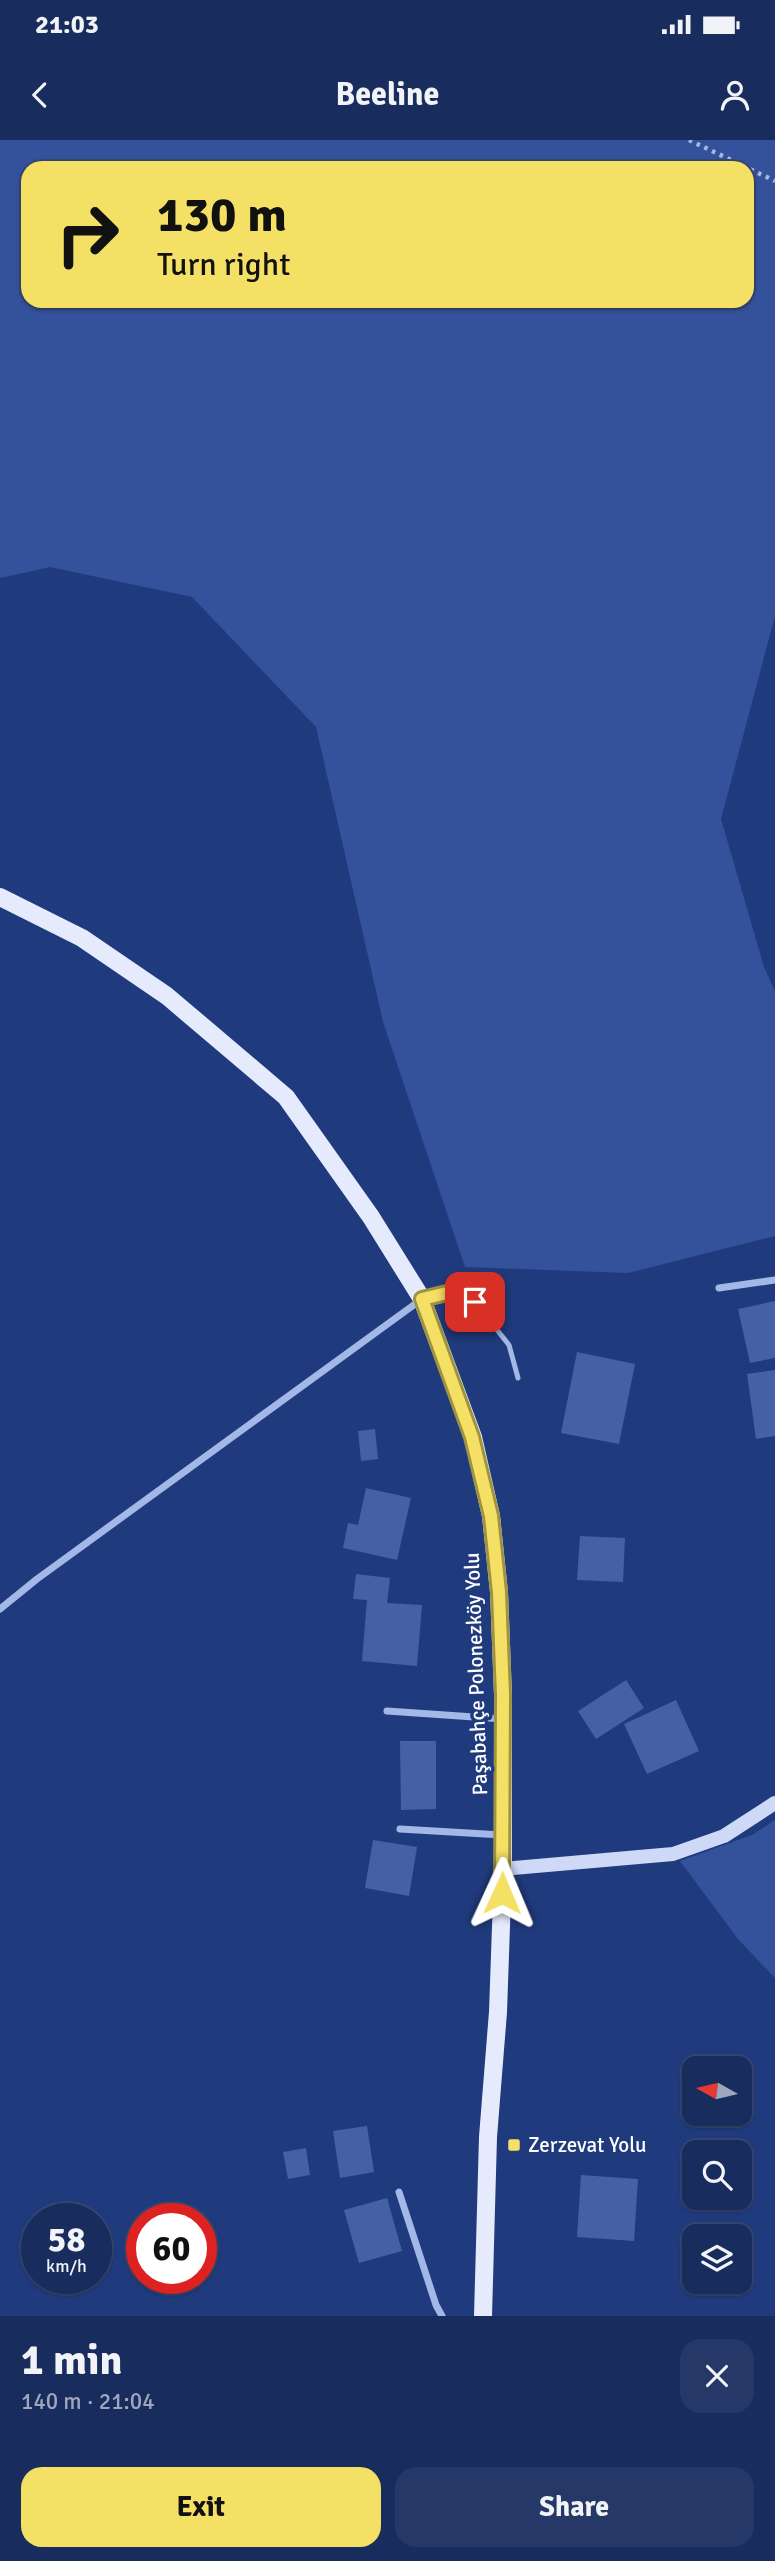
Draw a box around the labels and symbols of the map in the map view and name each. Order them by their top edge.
pin [445,1272,505,1332]
street label: Paşabahçe Polonezköy Yolu [459,1552,493,1796]
position arrow [465,1856,539,1930]
north arrow [682,2056,752,2126]
place label: Zerzevat Yolu [528,2132,647,2158]
marker: Zerzevat Yolu [506,2137,522,2153]
speed limit sign: 60 [126,2203,217,2294]

